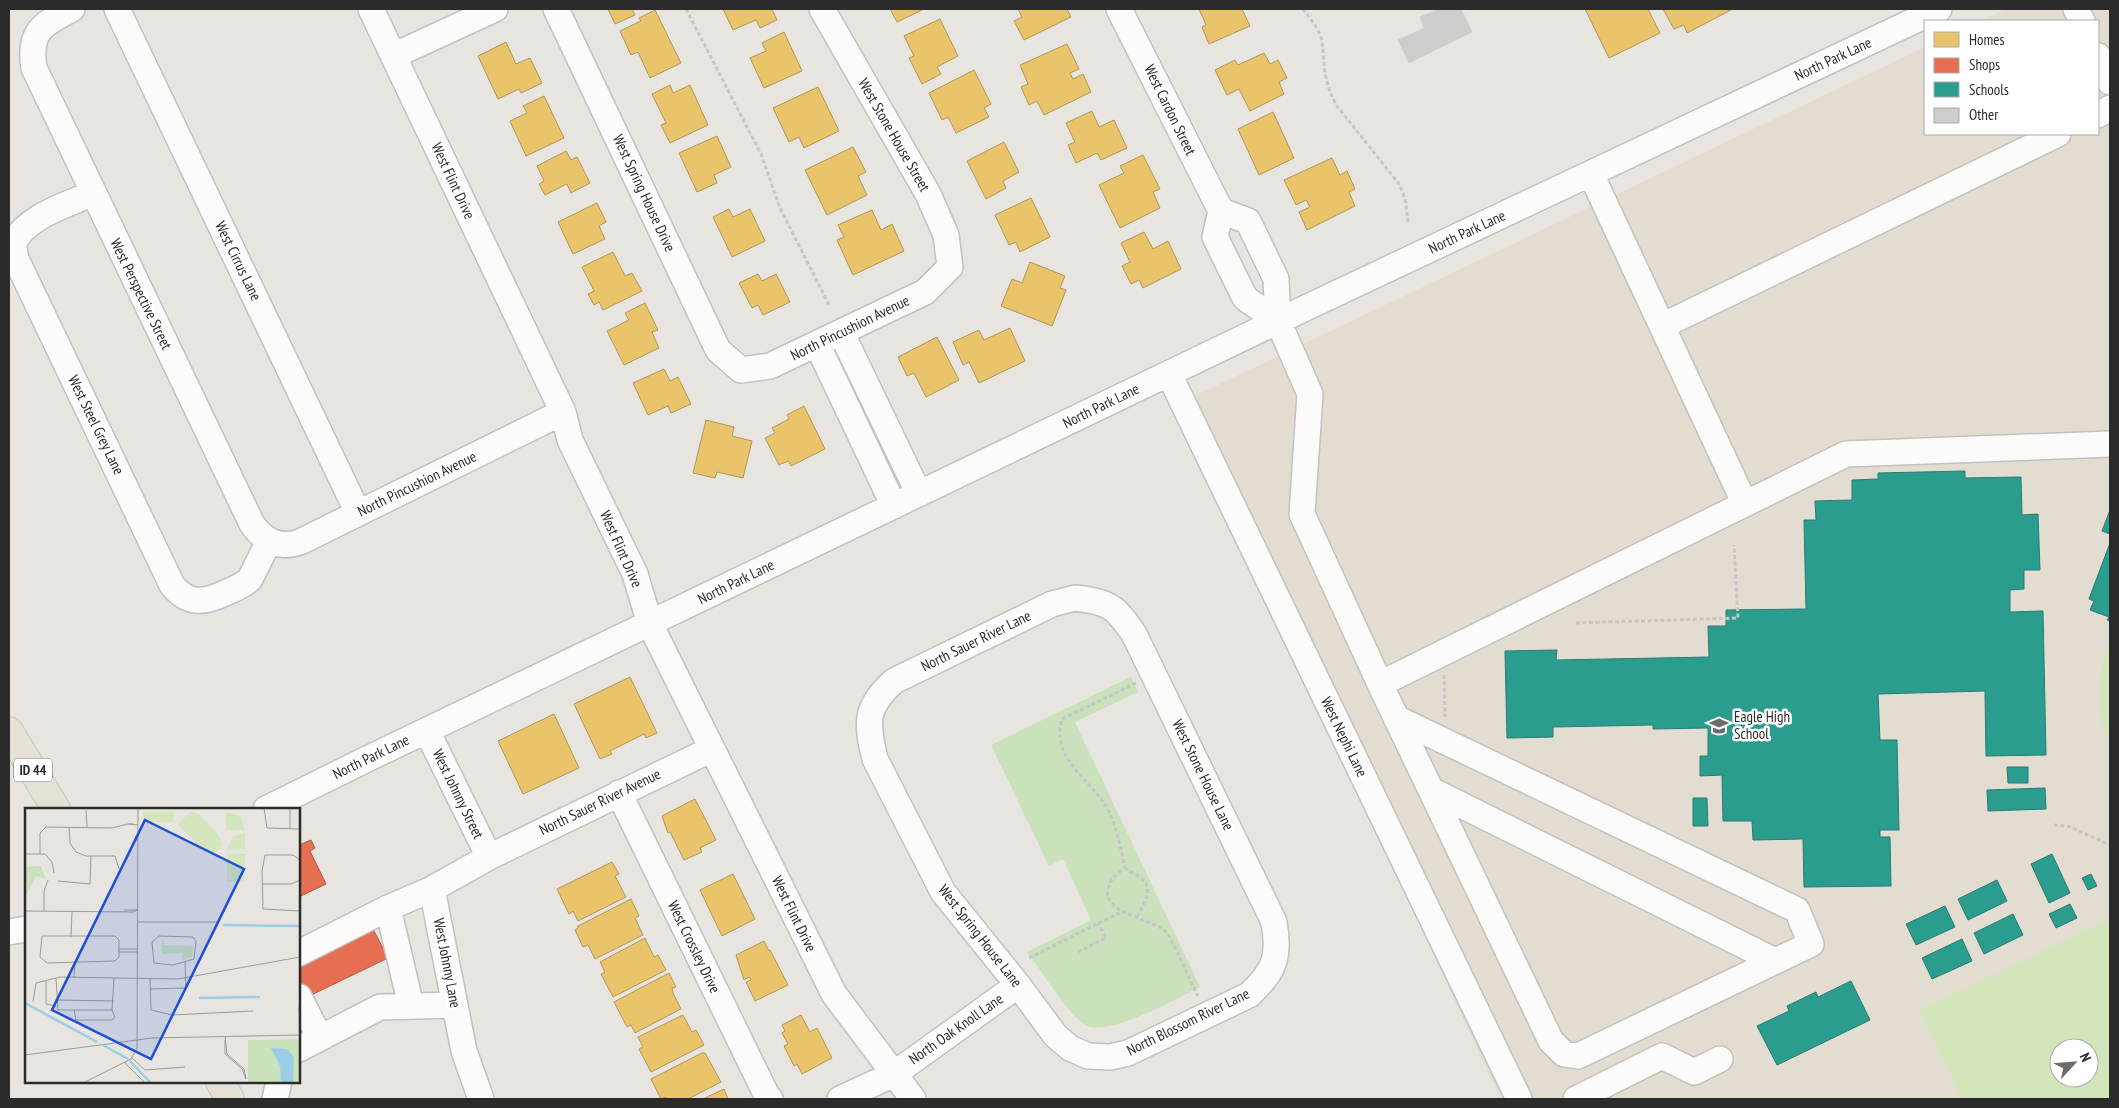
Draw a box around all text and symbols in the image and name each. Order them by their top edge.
legend [1924,20,2099,135]
text: Homes [1969,30,2005,49]
street label: North Park Lane [1791,32,1874,85]
text: Shops [1969,55,2000,74]
street label: West Cardon Street [1140,61,1201,158]
street label: West Stone House Street [854,75,935,195]
text: Schools [1969,80,2009,99]
text: Other [1969,105,1999,124]
street label: West Spring House Drive [609,131,680,255]
street label: West Flint Drive [427,140,479,222]
street label: North Park Lane [1425,205,1508,258]
street label: West Cirrus Lane [211,218,266,304]
street label: West Perspective Street [106,235,177,352]
street label: North Pincushion Avenue [787,290,912,365]
street label: West Steel Grey Lane [64,372,129,478]
street label: North Park Lane [1059,379,1142,432]
street label: North Pincushion Avenue [354,446,479,521]
street label: West Flint Drive [596,507,647,590]
street label: North Park Lane [694,555,777,608]
street label: North Sauer River Lane [918,606,1034,675]
street label: West Nephi Lane [1317,694,1372,780]
place label: Eagle High School [1734,707,1790,743]
school or university icon: Eagle High School [1708,715,1730,737]
street label: West Stone House Lane [1168,716,1239,833]
street label: North Park Lane [329,730,412,783]
street label: West Johnny Street [429,746,488,842]
road number: ID 44 [14,758,52,782]
street label: North Sauer River Avenue [536,764,664,839]
inset map [25,808,300,1083]
street label: West Flint Drive [768,873,821,955]
street label: West Spring House Lane [934,881,1026,991]
street label: West Crossley Drive [664,897,725,996]
street label: West Johnny Lane [429,916,466,1009]
street label: North Blossom River Lane [1123,984,1252,1059]
street label: North Oak Knoll Lane [905,989,1007,1068]
north arrow [2049,1038,2099,1088]
text: N [2076,1050,2095,1065]

